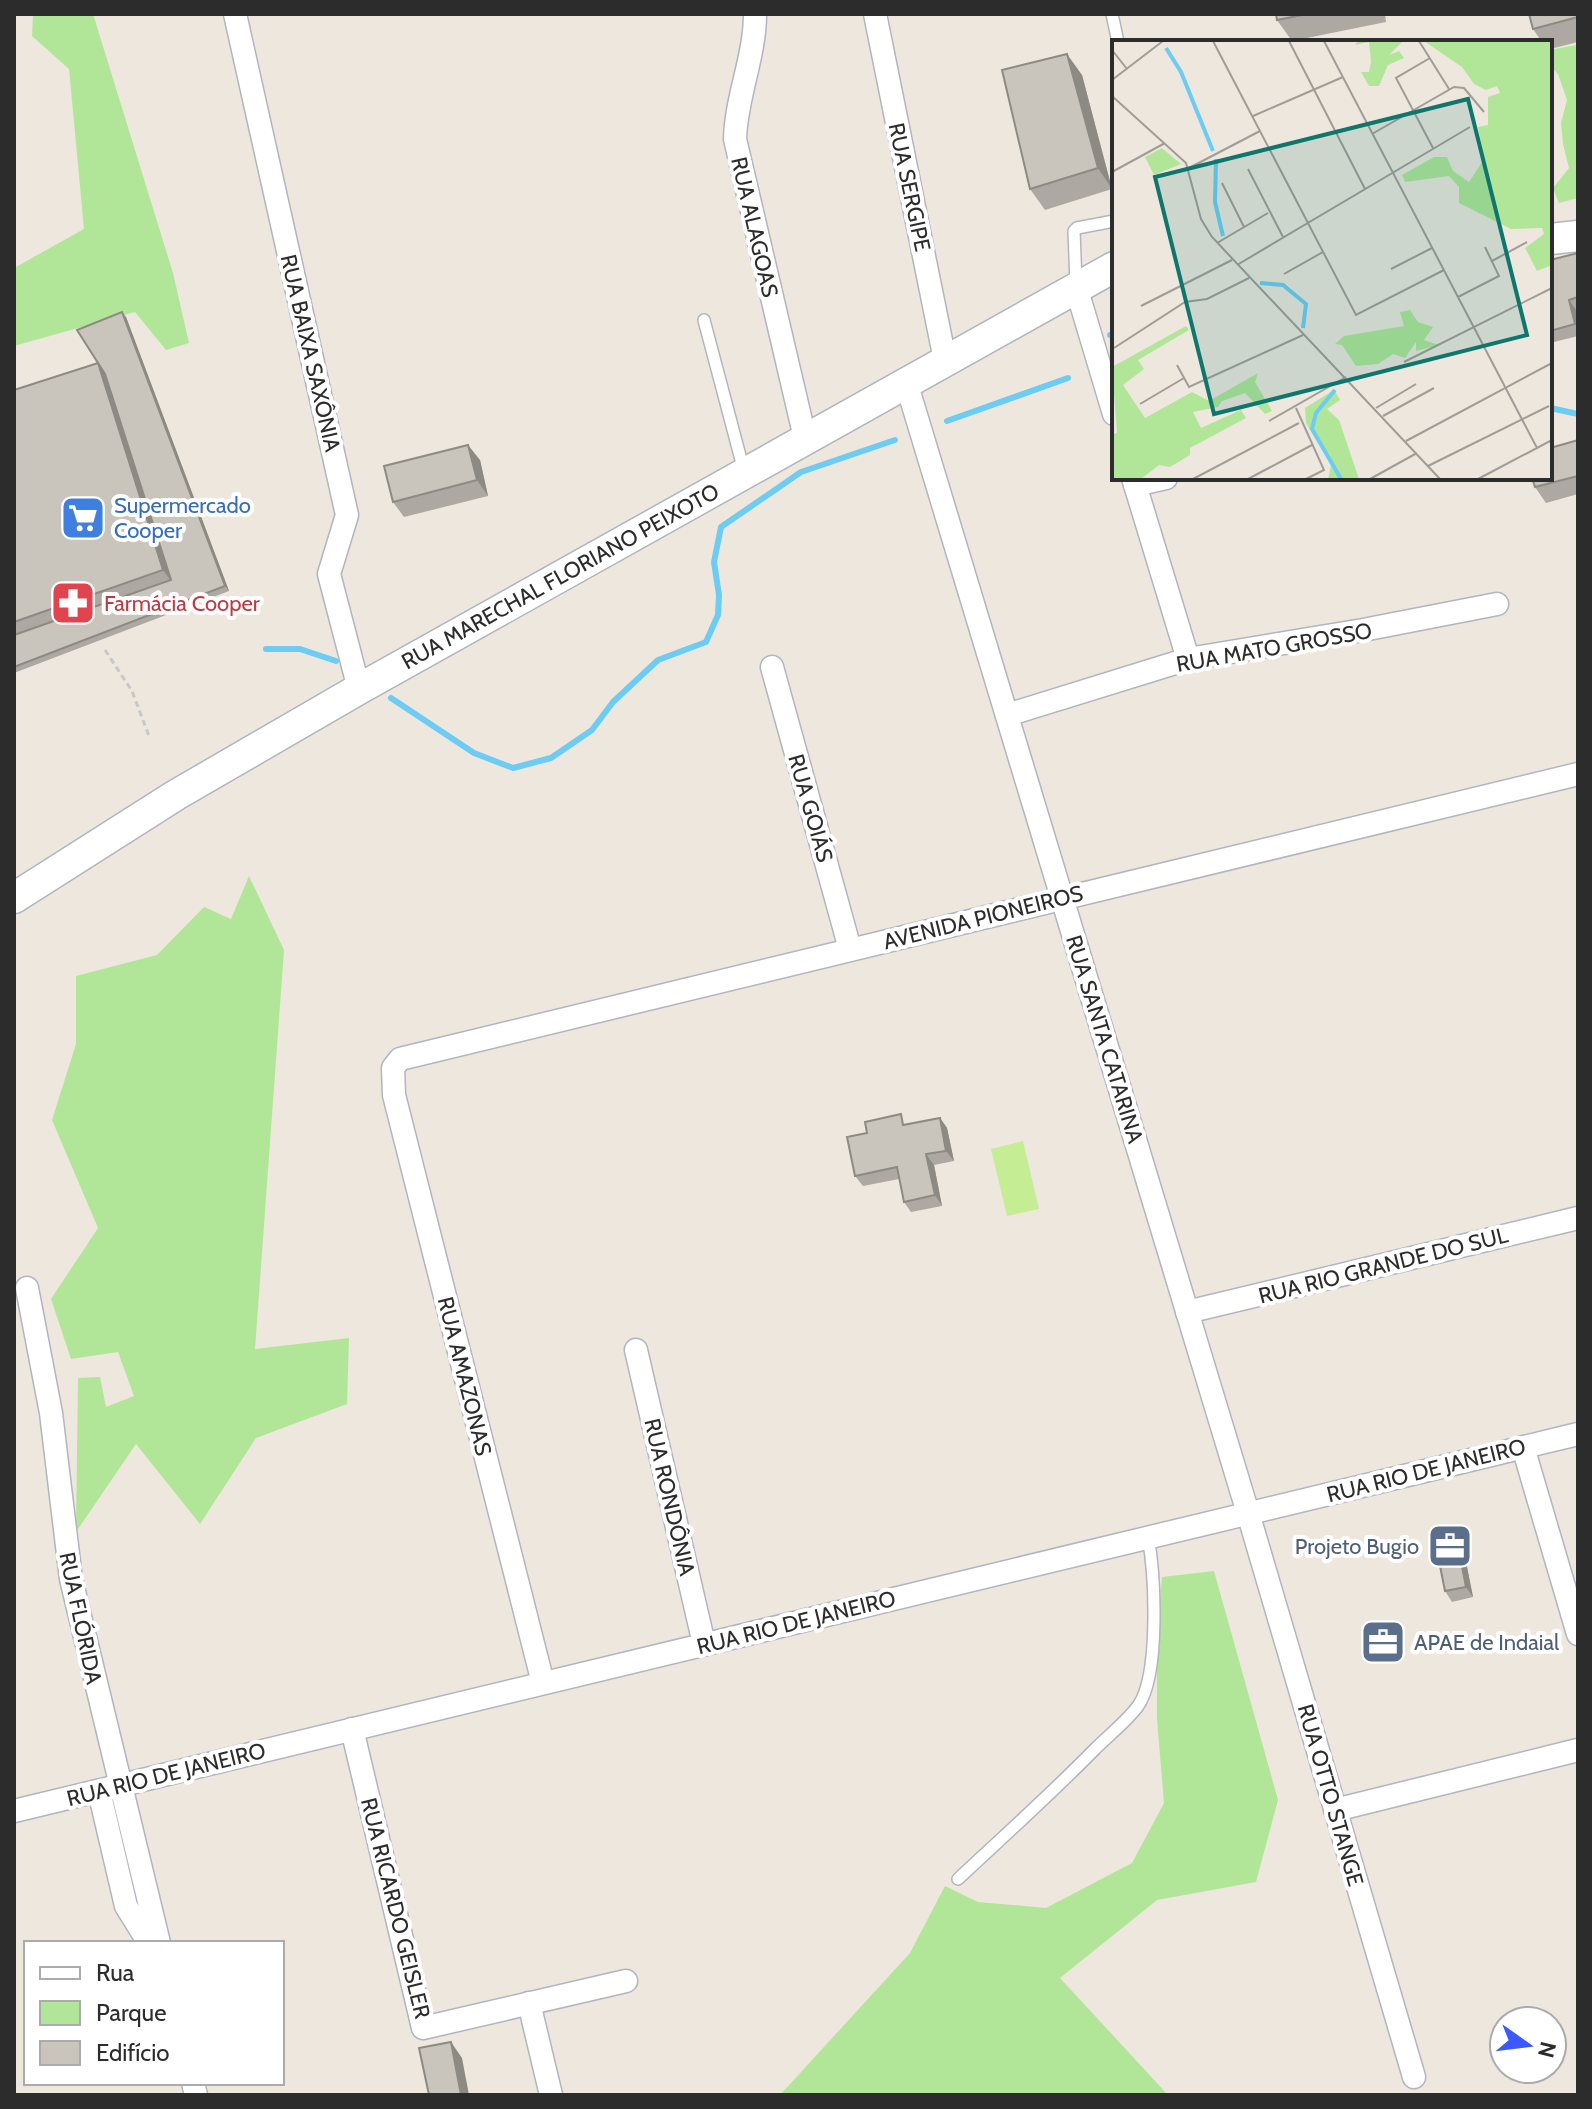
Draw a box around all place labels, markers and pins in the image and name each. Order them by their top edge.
place label: Supermercado Cooper [114,492,251,544]
supermarket icon: Supermercado Cooper [59,494,107,542]
pharmacy icon: Farmácia Cooper [49,579,97,627]
place label: Farmácia Cooper [104,590,260,617]
office icon: Projeto Bugio [1426,1522,1474,1570]
place label: Projeto Bugio [1295,1533,1419,1560]
office icon: APAE de Indaial [1359,1618,1407,1666]
place label: APAE de Indaial [1414,1629,1560,1656]

